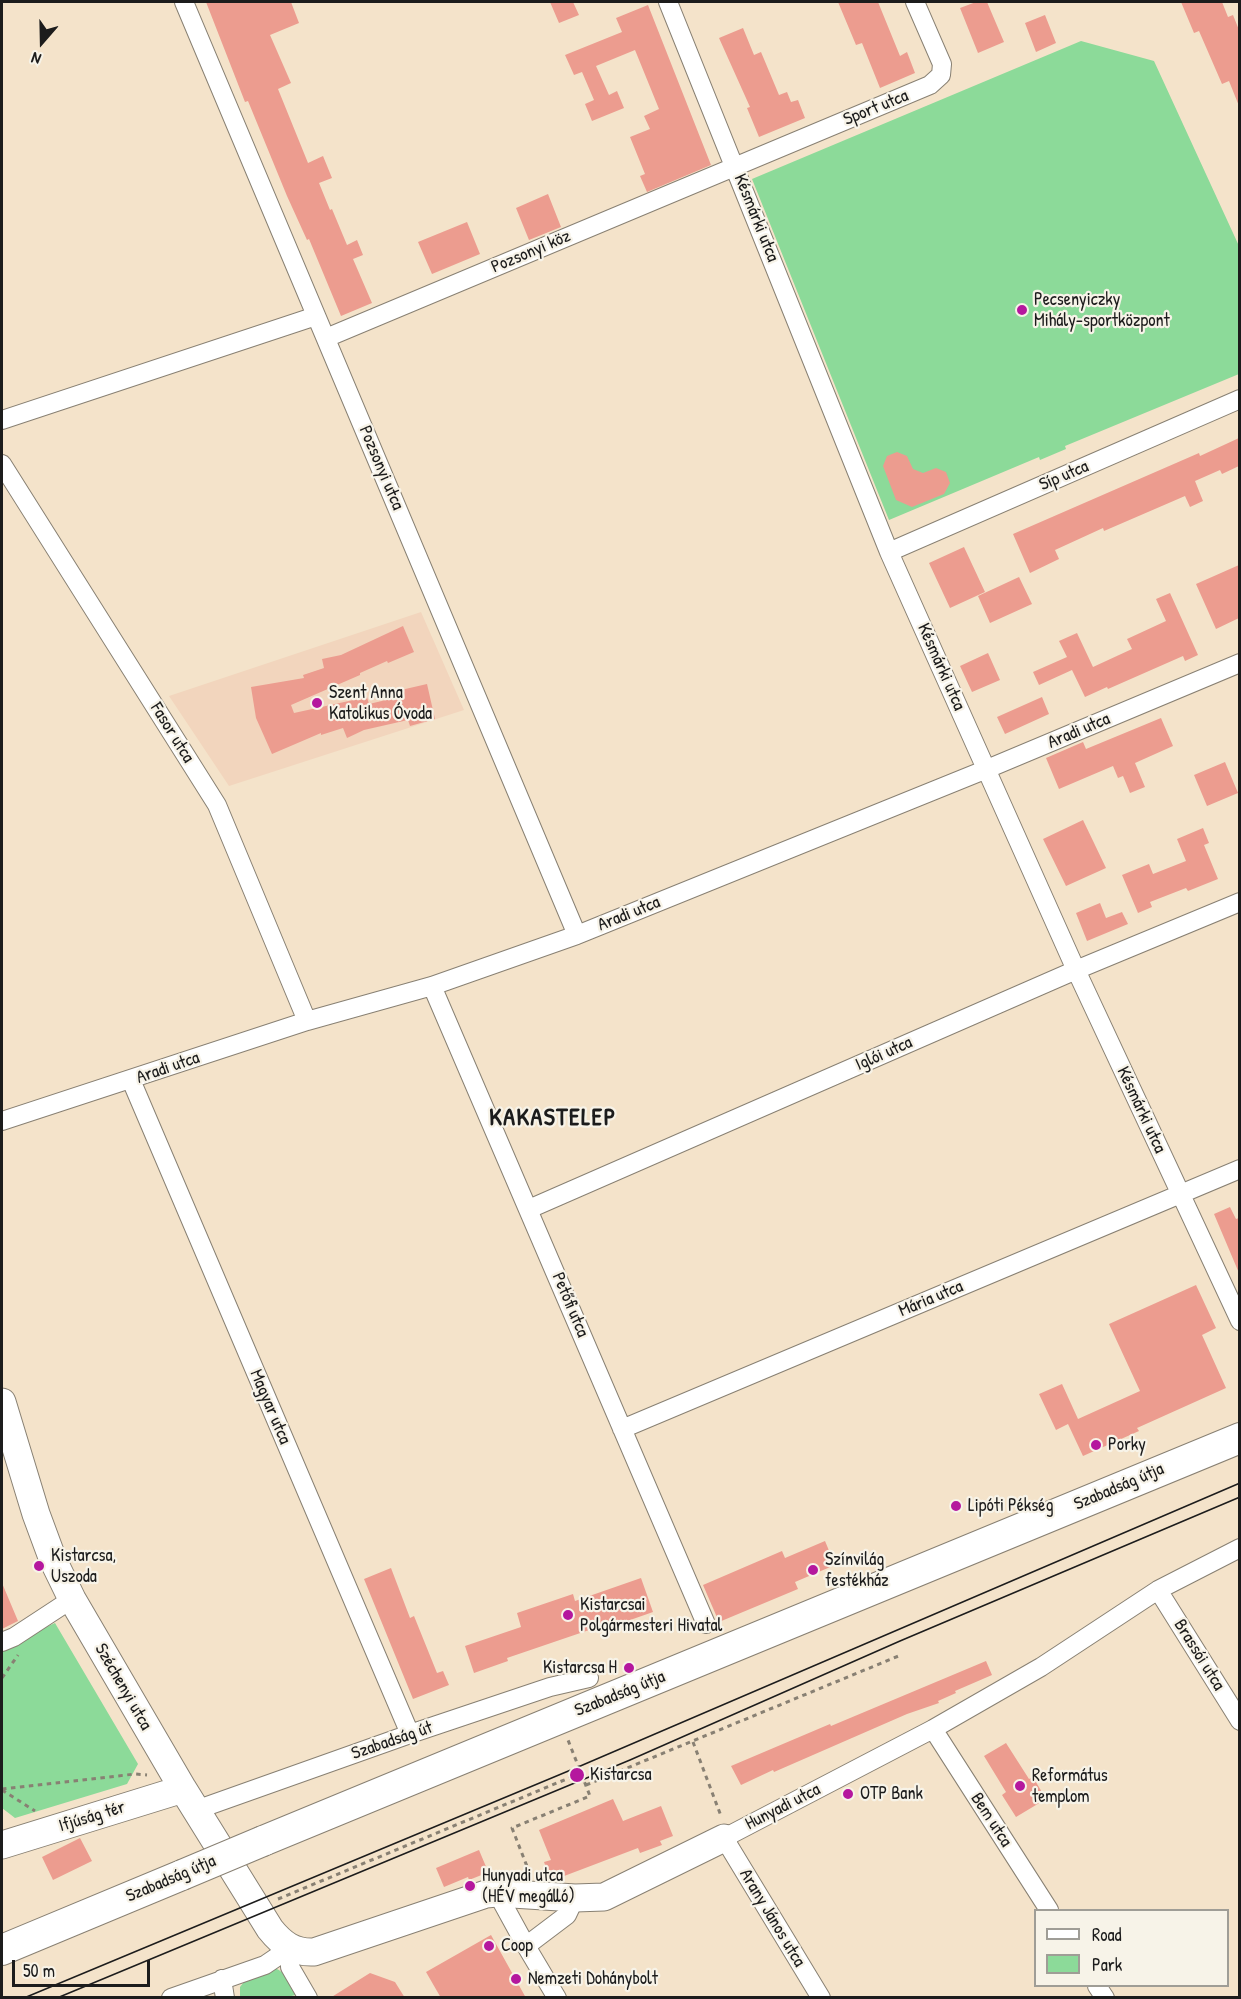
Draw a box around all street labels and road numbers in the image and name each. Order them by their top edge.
street label: Sport utca [840,85,912,131]
street label: Késmárki utca [729,171,783,265]
street label: Pozsonyi köz [488,226,574,278]
street label: Pozsonyi utca [354,423,408,513]
street label: Síp utca [1036,456,1092,496]
street label: Késmárki utca [912,620,970,714]
street label: Fasor utca [145,699,199,767]
street label: Aradi utca [1045,708,1113,754]
street label: Aradi utca [595,892,663,936]
street label: Iglói utca [852,1032,916,1076]
street label: Aradi utca [134,1047,202,1089]
street label: Késmárki utca [1112,1063,1170,1157]
street label: Petőfi utca [547,1269,593,1341]
street label: Mária utca [896,1276,966,1322]
street label: Magyar utca [245,1366,295,1448]
street label: Szabadság útja [1071,1458,1167,1516]
street label: Brassói utca [1169,1615,1229,1695]
street label: Széchenyi utca [90,1640,156,1734]
street label: Szabadság útja [572,1666,668,1722]
street label: Szabadság út [349,1717,435,1765]
street label: Hunyadi utca [742,1779,824,1835]
street label: Bem utca [966,1789,1016,1851]
street label: Ifjúság tér [56,1797,128,1837]
street label: Szabadság útja [123,1850,219,1908]
street label: Arany János utca [734,1865,810,1971]

